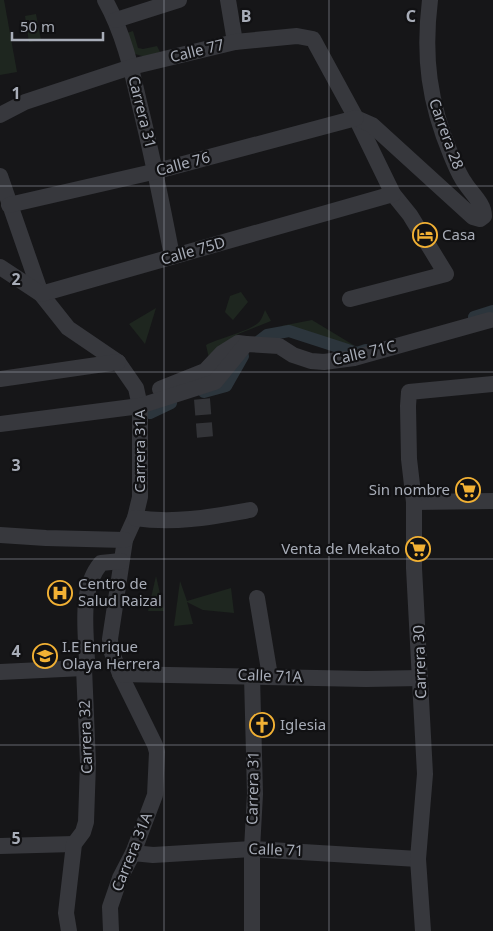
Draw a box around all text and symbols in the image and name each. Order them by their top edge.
text: B [241,5,251,27]
text: C [406,5,416,27]
scale bar [12,10,104,42]
text: 50 m [20,16,55,36]
street label: Calle 77 [168,34,226,66]
street label: Carrera 31 [124,74,162,150]
text: 1 [11,82,21,104]
street label: Carrera 28 [425,96,469,172]
street label: Calle 76 [154,146,212,180]
hotel icon: Casa [412,222,438,248]
place label: Casa [442,224,476,244]
street label: Calle 75D [158,231,227,269]
text: 2 [11,268,21,290]
street label: Calle 71C [330,335,398,369]
street label: Carrera 31A [129,409,149,493]
text: 3 [11,454,21,476]
supermarket icon: Sin nombre [455,477,481,503]
place label: Sin nombre [369,479,450,499]
supermarket icon: Venta de Mekato [405,536,431,562]
place label: Venta de Mekato [281,538,400,558]
place label: Centro de Salud Raizal [78,573,162,610]
hospital icon: Centro de Salud Raizal [47,580,73,606]
street label: Carrera 30 [408,625,430,699]
place label: I.E Enrique Olaya Herrera [62,636,160,673]
text: 4 [11,640,21,662]
school or university icon: I.E Enrique Olaya Herrera [32,643,58,669]
street label: Calle 71A [237,664,303,686]
street label: Carrera 32 [74,700,96,774]
church icon: Iglesia [249,712,275,738]
place label: Iglesia [280,714,326,734]
street label: Carrera 31 [241,751,263,825]
street label: Carrera 31A [106,809,156,894]
text: 5 [11,827,21,849]
street label: Calle 71 [248,838,304,860]

